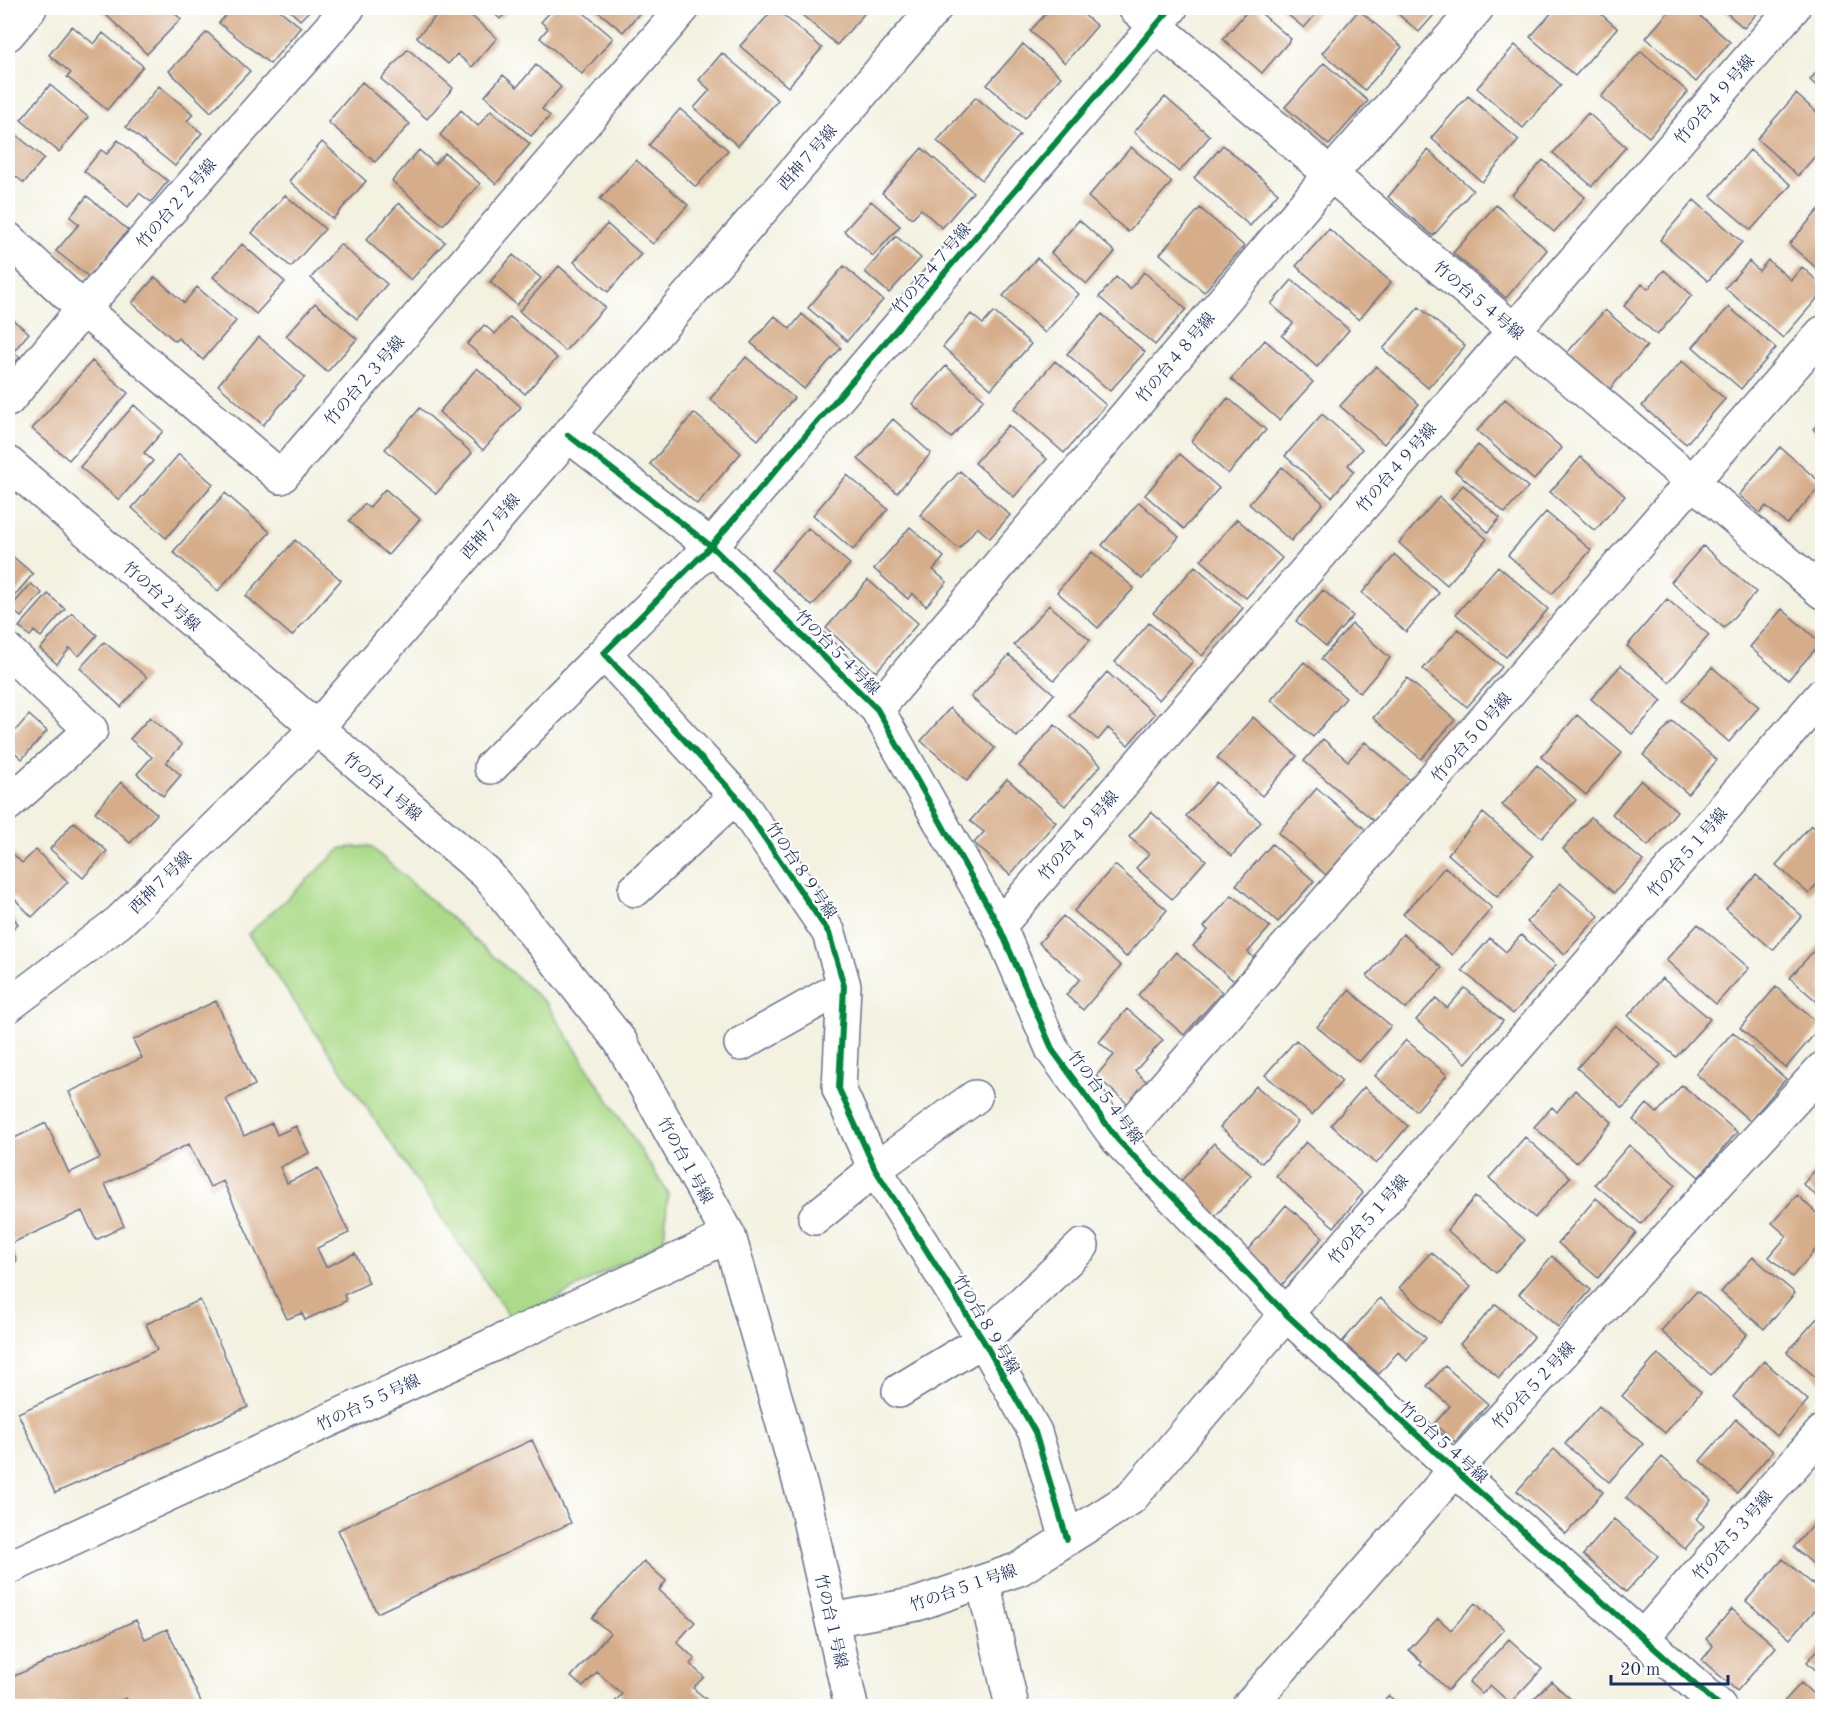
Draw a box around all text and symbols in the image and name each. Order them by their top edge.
street label: 竹の台４９号線 [1671,51,1758,148]
street label: 西神７号線 [775,122,841,194]
street label: 竹の台２２号線 [133,155,220,252]
street label: 竹の台４７号線 [889,220,975,317]
street label: 竹の台５４号線 [1430,258,1527,344]
street label: 竹の台４８号線 [1133,309,1219,406]
street label: 竹の台２３号線 [321,332,408,429]
street label: 竹の台４９号線 [1353,419,1440,516]
street label: 西神７号線 [458,491,524,563]
street label: 竹の台２号線 [119,558,203,635]
street label: 竹の台５４号線 [791,607,883,699]
street label: 竹の台５０号線 [1428,689,1515,786]
street label: 竹の台１号線 [340,749,425,825]
street label: 竹の台４９号線 [1035,787,1122,884]
street label: 竹の台５１号線 [1644,804,1731,901]
street label: 竹の台８９号線 [762,819,840,922]
street label: 西神７号線 [126,848,195,917]
street label: 竹の台５４号線 [1064,1047,1146,1148]
street label: 竹の台１号線 [654,1114,716,1207]
street label: 竹の台５１号線 [1325,1171,1412,1268]
street label: 竹の台８９号線 [950,1272,1023,1377]
street label: 竹の台５２号線 [1489,1339,1579,1433]
street label: 竹の台５５号線 [314,1371,423,1435]
street label: 竹の台５４号線 [1396,1399,1491,1487]
street label: 竹の台５３号線 [1689,1487,1776,1584]
street label: 竹の台５１号線 [907,1561,1019,1615]
street label: 竹の台１号線 [811,1572,851,1670]
scale bar [1611,1648,1728,1686]
text: 20 m [1620,1661,1660,1679]

